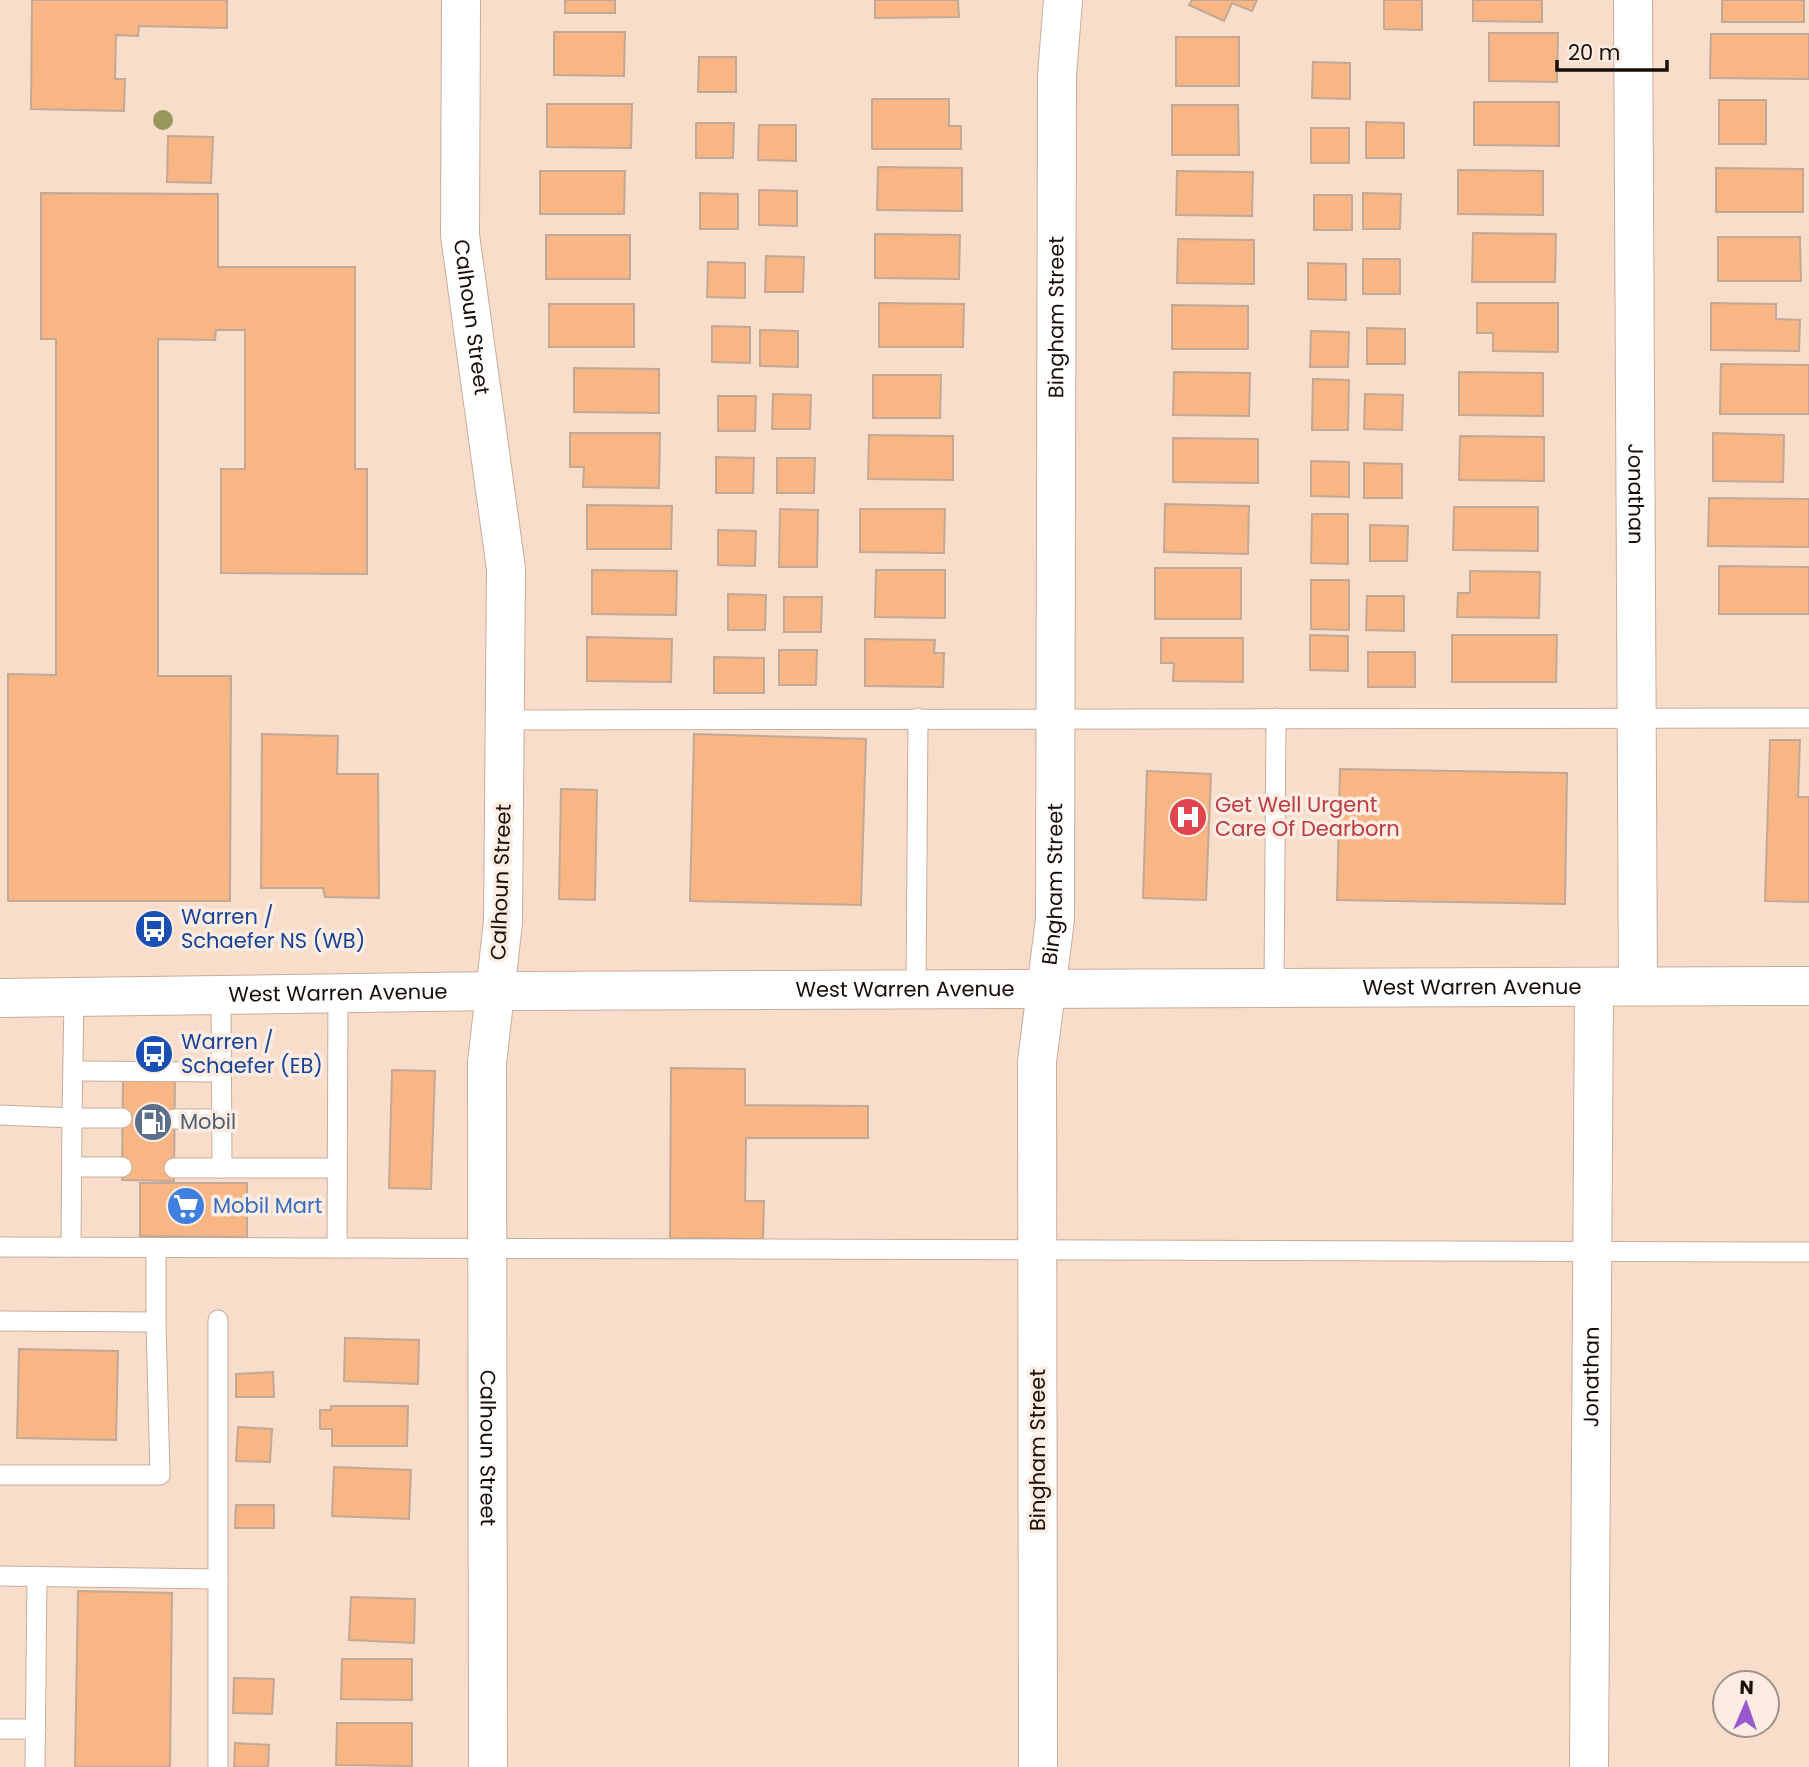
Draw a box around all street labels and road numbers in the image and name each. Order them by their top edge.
street label: Bingham Street [1041,236,1071,398]
street label: Calhoun Street [447,238,497,397]
street label: Jonathan [1621,443,1651,545]
street label: Calhoun Street [483,803,518,961]
street label: Bingham Street [1034,803,1069,967]
street label: West Warren Avenue [1362,972,1582,1002]
street label: West Warren Avenue [795,974,1015,1004]
street label: West Warren Avenue [228,977,448,1009]
street label: Jonathan [1576,1326,1606,1428]
street label: Bingham Street [1023,1369,1052,1531]
street label: Calhoun Street [473,1370,503,1526]

